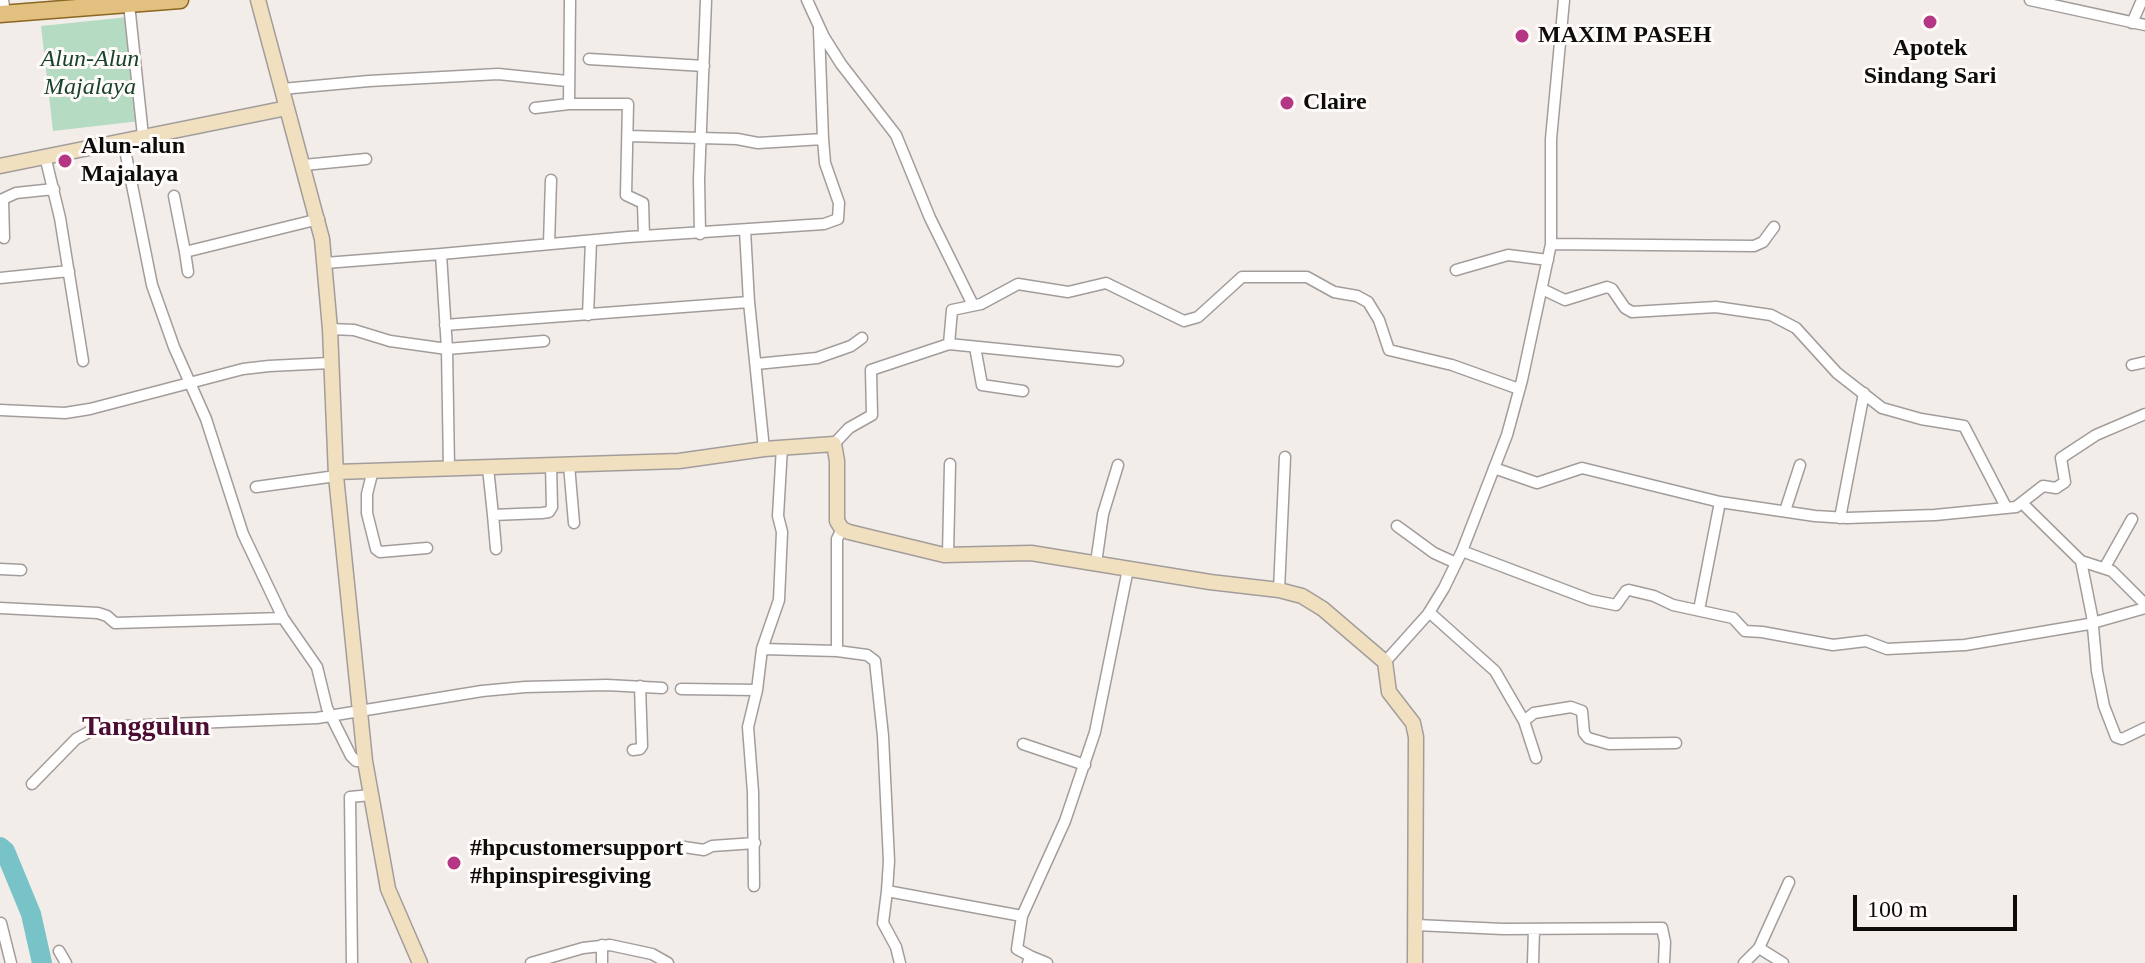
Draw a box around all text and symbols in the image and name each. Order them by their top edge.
marker: Apotek Sindang Sari [1921,13,1939,31]
place label: MAXIM PASEH [1538,22,1712,50]
marker: MAXIM PASEH [1513,27,1531,45]
place label: Apotek Sindang Sari [1864,35,1996,91]
park label: Alun-Alun Majalaya [41,46,139,102]
place label: Claire [1303,89,1367,117]
marker: Claire [1278,94,1296,112]
place label: Alun-alun Majalaya [81,133,185,189]
marker: Alun-alun Majalaya [56,152,74,170]
district label: Tanggulun [82,711,210,745]
place label: #hpcustomersupport #hpinspiresgiving [470,835,683,891]
marker: #hpcustomersupport #hpinspiresgiving [445,854,463,872]
scale bar [1857,879,2021,929]
text: 100 m [1867,896,1928,922]

